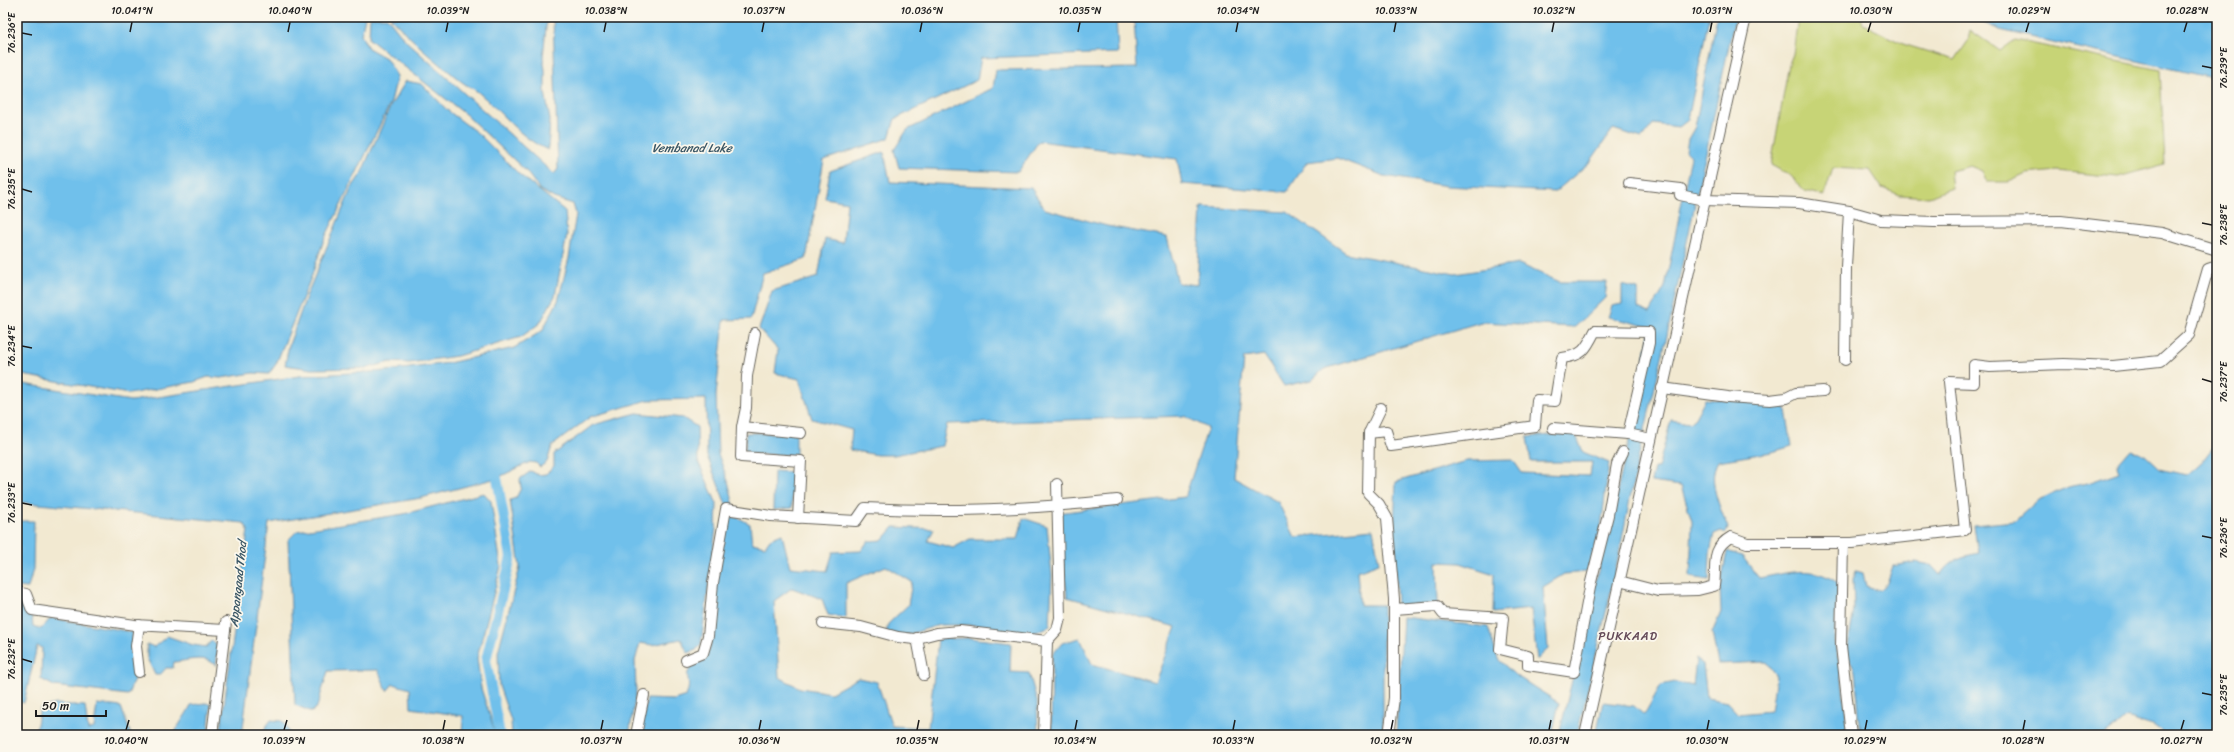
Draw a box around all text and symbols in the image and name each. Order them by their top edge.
text: 10.041°N [111,2,153,20]
text: 10.040°N [268,2,312,20]
text: 10.039°N [427,2,469,20]
text: 10.038°N [585,2,627,20]
text: 10.037°N [743,2,785,20]
text: 10.036°N [901,2,943,20]
text: 10.035°N [1059,2,1101,20]
text: 10.034°N [1217,2,1260,20]
text: 10.033°N [1375,2,1417,20]
text: 10.032°N [1533,2,1575,20]
text: 10.031°N [1692,2,1733,20]
text: 10.030°N [1850,2,1893,20]
text: 10.029°N [2007,2,2051,20]
text: 10.028°N [2166,2,2209,20]
text: 76.236°E [3,11,21,54]
text: 76.239°E [2215,46,2233,89]
water label: Vembanad Lake [652,137,734,159]
text: 76.235°E [3,167,21,210]
text: 76.238°E [2215,203,2233,246]
text: 76.234°E [3,324,21,367]
text: 76.237°E [2215,360,2233,403]
text: 76.233°E [3,481,21,524]
text: 76.236°E [2215,516,2233,559]
water label: Appangaad Thod [222,536,254,629]
district label: PUKKAAD [1598,625,1658,647]
text: 76.232°E [3,637,21,680]
text: 76.235°E [2215,673,2233,716]
scale bar [36,692,106,718]
text: 50 m [42,695,69,717]
text: 10.040°N [104,732,148,750]
text: 10.039°N [263,732,305,750]
text: 10.038°N [422,732,464,750]
text: 10.037°N [580,732,622,750]
text: 10.036°N [738,732,780,750]
text: 10.035°N [896,732,938,750]
text: 10.034°N [1054,732,1097,750]
text: 10.033°N [1212,732,1254,750]
text: 10.032°N [1370,732,1412,750]
text: 10.031°N [1529,732,1570,750]
text: 10.030°N [1686,732,1729,750]
text: 10.029°N [1843,732,1887,750]
text: 10.028°N [2002,732,2045,750]
text: 10.027°N [2160,732,2202,750]

